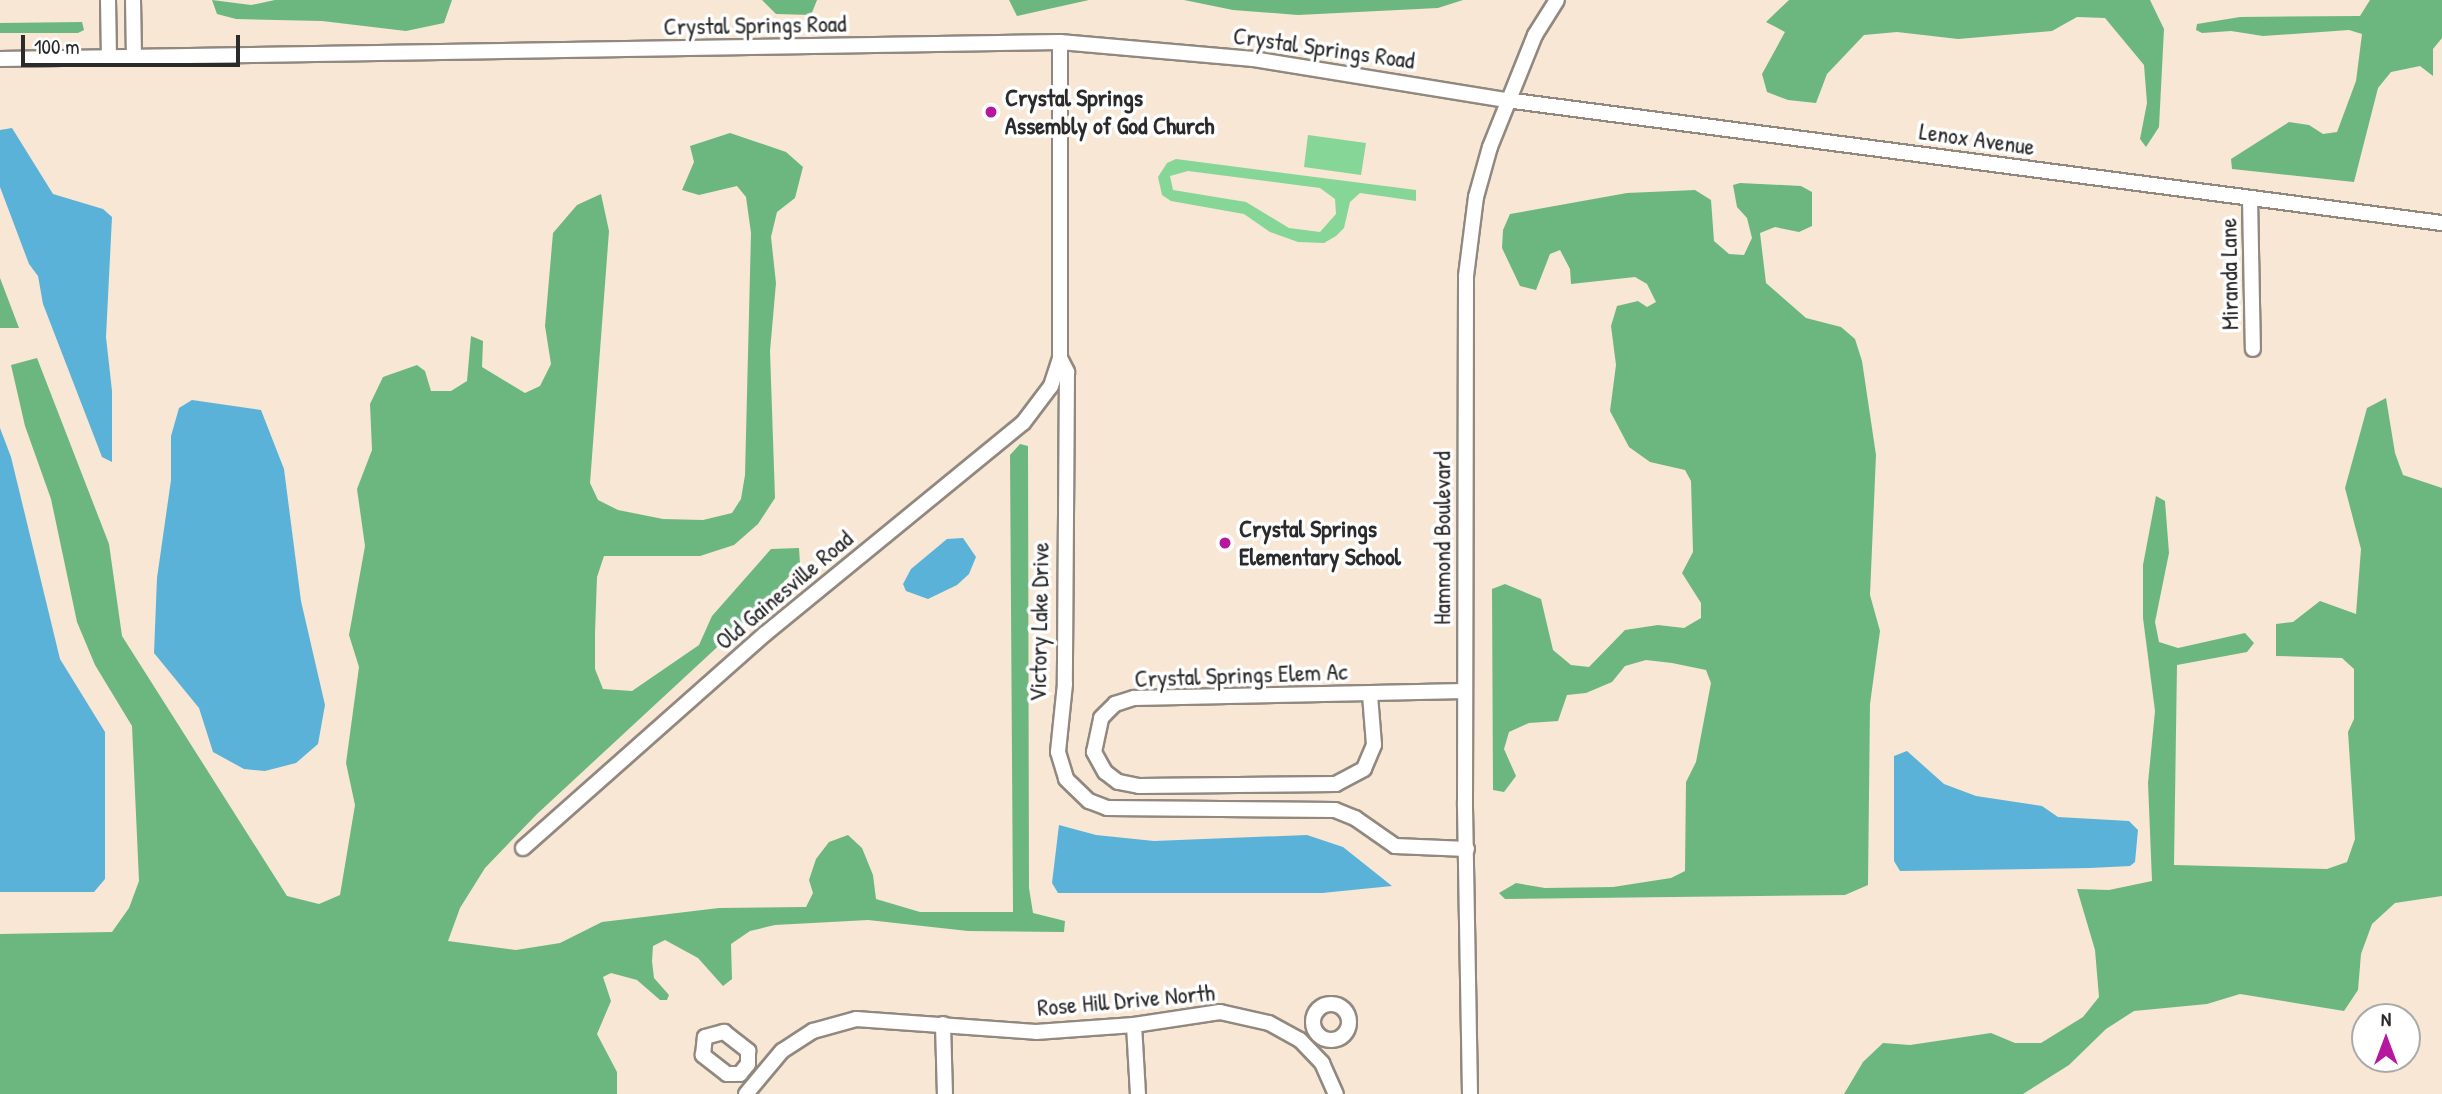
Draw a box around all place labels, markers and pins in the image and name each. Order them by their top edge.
place label: Crystal Springs Assembly of God Church [1005,84,1214,140]
marker: Crystal Springs Assembly of God Church [983,104,999,120]
place label: Crystal Springs Elementary School [1239,515,1401,571]
marker: Crystal Springs Elementary School [1217,535,1233,551]

